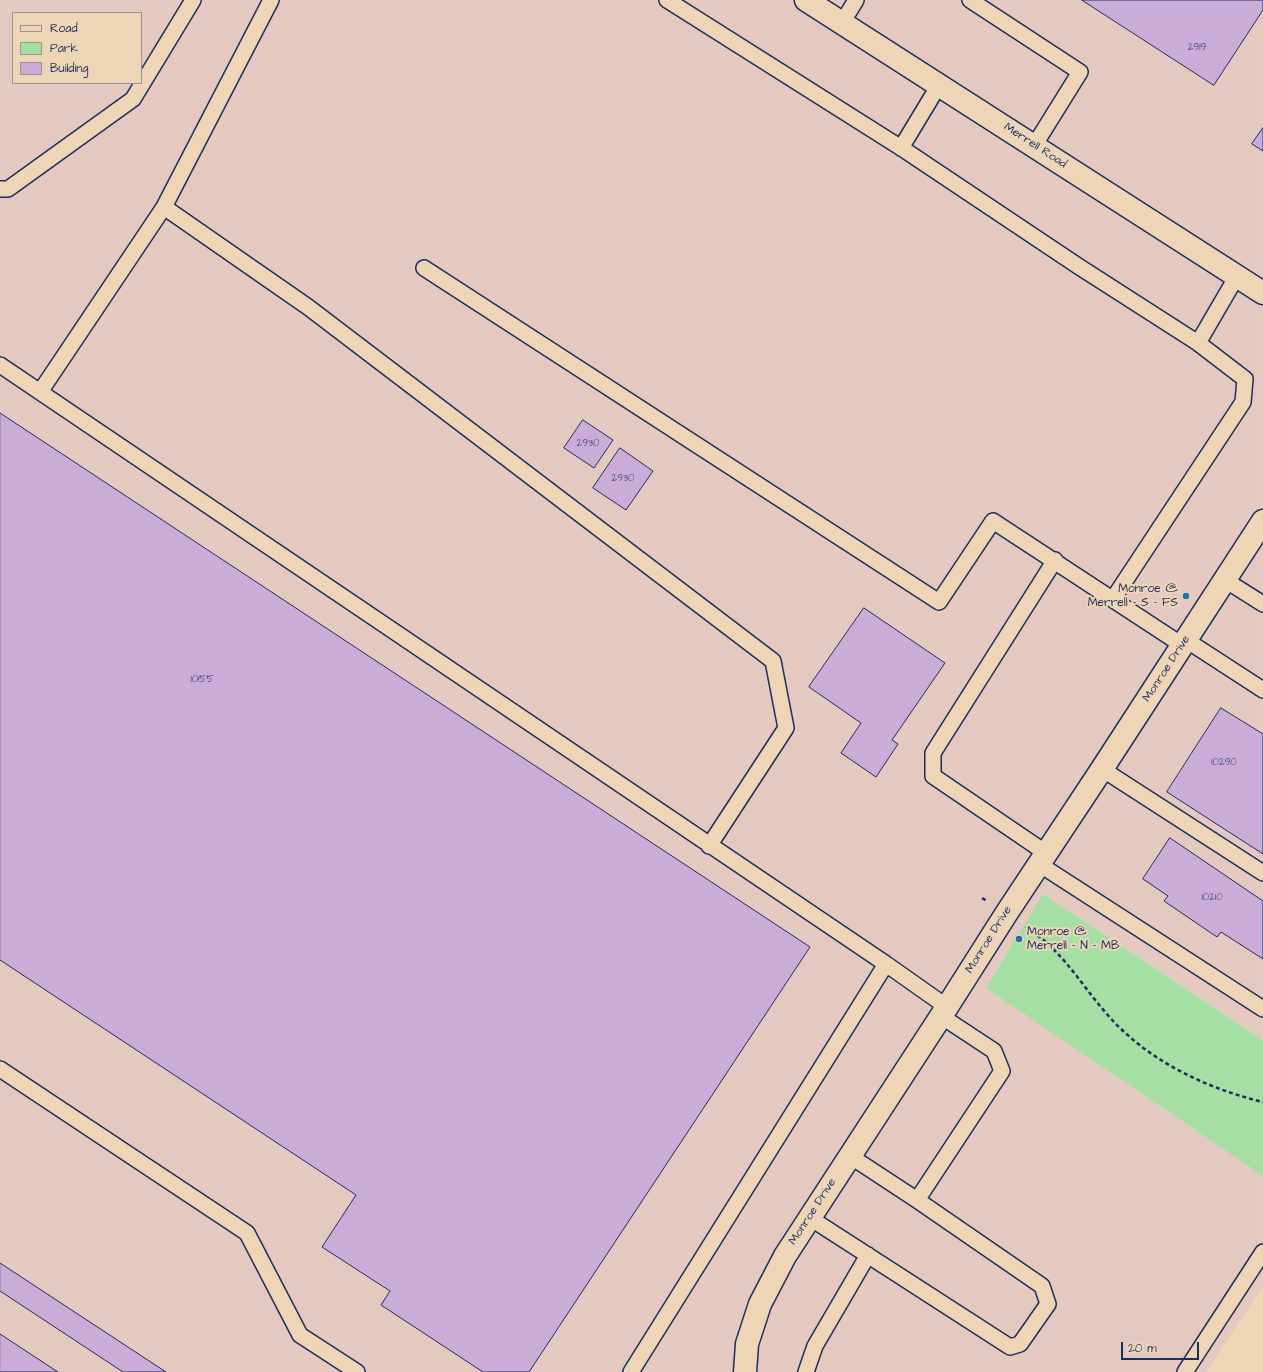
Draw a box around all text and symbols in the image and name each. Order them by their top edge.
legend [12,12,142,84]
text: Road [50,20,78,37]
text: Park [50,40,78,57]
house number: 2919 [1188,42,1206,54]
text: Building [50,60,88,77]
street label: Merrell Road [1001,120,1069,172]
house number: 2930 [577,438,599,450]
house number: 2930 [612,473,634,485]
place label: Monroe @ Merrell - S - FS [1088,582,1178,610]
marker: Monroe @ Merrell - S - FS [1181,591,1191,601]
street label: Monroe Drive [1140,633,1194,705]
house number: 10155 [190,674,214,686]
house number: 10290 [1211,757,1237,769]
house number: 10210 [1202,892,1222,904]
street label: Monroe Drive [963,904,1015,976]
place label: Monroe @ Merrell - N - MB [1027,925,1120,953]
marker: Monroe @ Merrell - N - MB [1014,934,1024,944]
street label: Monroe Drive [786,1176,840,1248]
scale bar [1123,1334,1201,1360]
text: 20 m [1128,1340,1157,1357]

